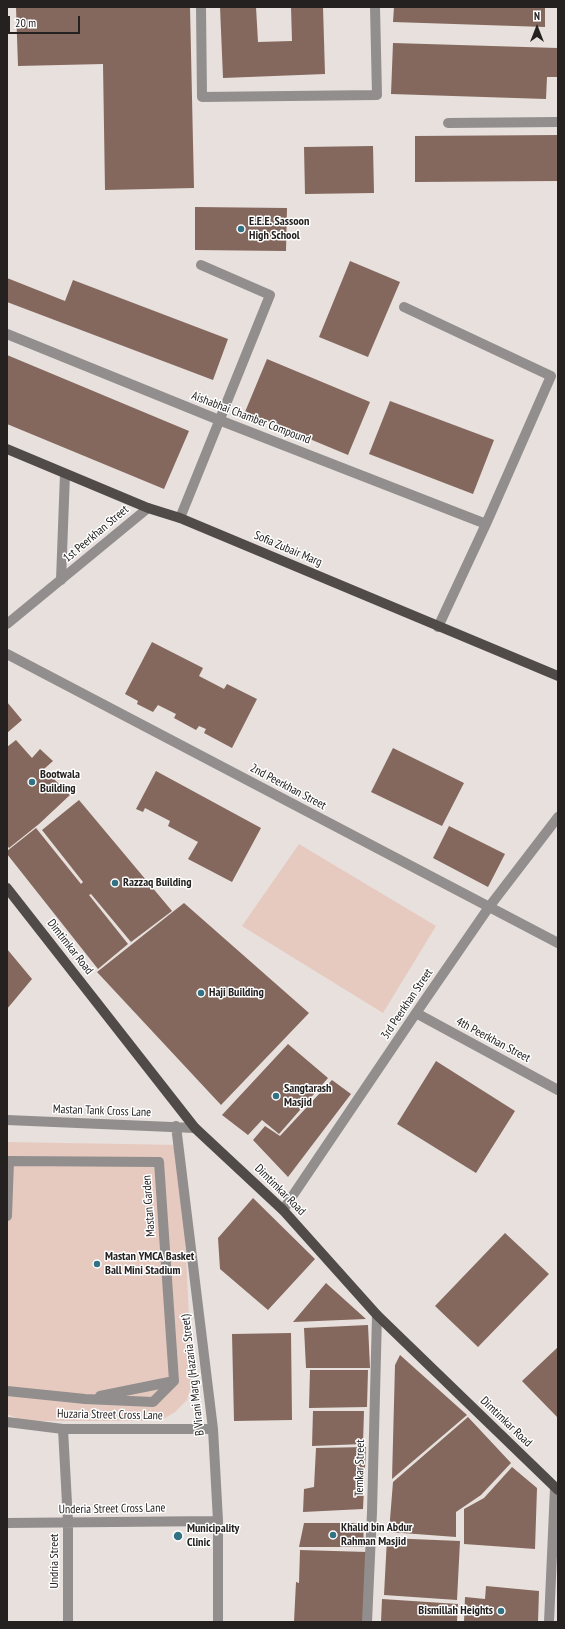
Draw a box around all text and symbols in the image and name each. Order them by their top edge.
scale bar [10,8,82,34]
north arrow [517,8,557,48]
text: N [534,9,540,23]
text: 20 m [15,15,36,30]
place label: E.E.E. Sassoon High School [249,215,309,243]
marker: E.E.E. Sassoon High School [236,224,246,234]
street label: Aishabhai Chamber Compound [189,389,313,447]
street label: 1st Peerkhan Street [60,502,132,566]
street label: Sofia Zubair Marg [252,528,324,570]
street label: 2nd Peerkhan Street [248,761,328,813]
place label: Bootwala Building [40,768,80,796]
marker: Bootwala Building [27,777,37,787]
place label: Razzaq Building [123,876,191,890]
marker: Razzaq Building [110,878,120,888]
street label: Dimtimkar Road [44,916,96,978]
street label: 3rd Peerkhan Street [378,966,436,1042]
place label: Haji Building [209,986,264,1000]
marker: Haji Building [196,988,206,998]
street label: 4th Peerkhan Street [453,1014,533,1066]
place label: Sangtarash Masjid [284,1082,331,1110]
marker: Sangtarash Masjid [271,1091,281,1101]
street label: Mastan Tank Cross Lane [53,1102,151,1120]
street label: Dimtimkar Road [252,1162,308,1218]
street label: Mastan Garden [140,1175,158,1237]
place label: Mastan YMCA Basket Ball Mini Stadium [105,1250,194,1278]
marker: Mastan YMCA Basket Ball Mini Stadium [92,1259,102,1269]
street label: B Virani Marg (Hazaria Street) [178,1313,208,1437]
street label: Dimtimkar Road [477,1394,535,1450]
street label: Huzaria Street Cross Lane [57,1407,163,1423]
street label: Temkar Street [352,1439,368,1497]
street label: Underia Street Cross Lane [59,1501,165,1517]
place label: Khalid bin Abdur Rahman Masjid [341,1521,412,1549]
place label: Municipality Clinic [187,1522,239,1550]
marker: Municipality Clinic [172,1530,184,1542]
marker: Khalid bin Abdur Rahman Masjid [328,1530,338,1540]
street label: Undria Street [48,1534,62,1588]
place label: Bismillah Heights [418,1604,493,1618]
marker: Bismillah Heights [496,1606,506,1616]

